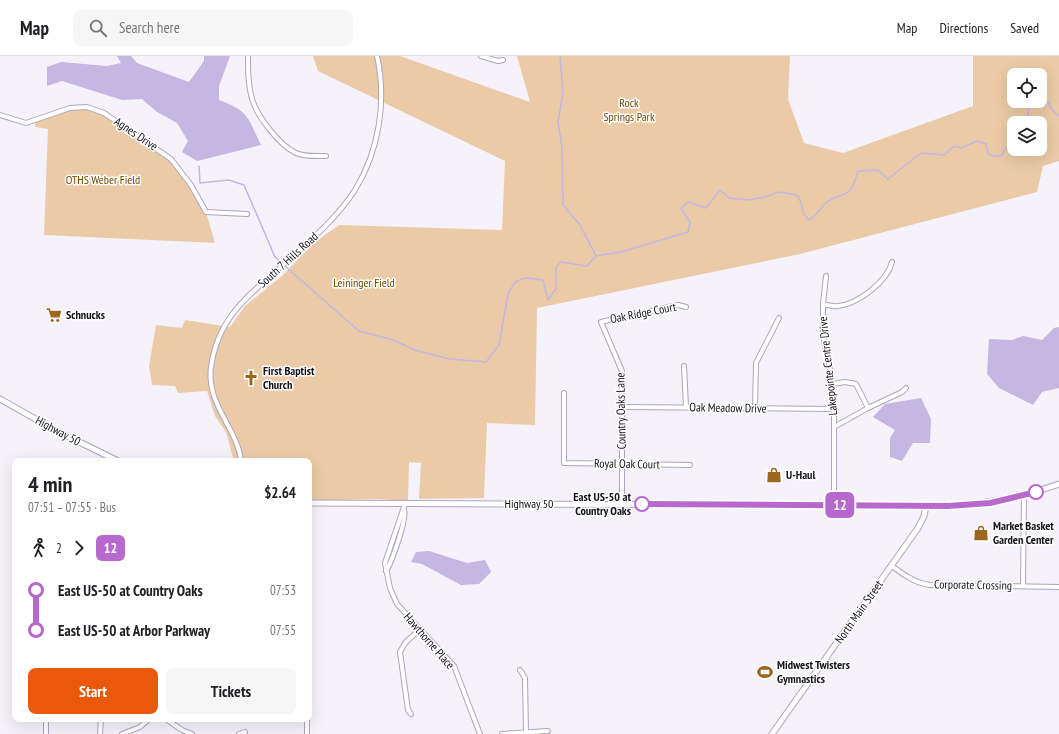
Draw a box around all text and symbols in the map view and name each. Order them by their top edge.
search box [73,10,353,46]
text: Map [20,16,49,40]
icon: search [87,17,109,39]
text: Search here [119,18,180,37]
text: Map [897,19,917,37]
text: Directions [939,19,988,37]
text: Saved [1010,19,1039,37]
map controls [1007,68,1047,156]
button: locate [1007,68,1047,108]
park label: Rock Springs Park [603,95,655,124]
street label: Agnes Drive [112,114,161,154]
button: layers [1007,116,1047,156]
park label: OTHS Weber Field [66,172,140,187]
street label: South 7 Hills Road [254,229,321,291]
park label: Leininger Field [333,275,395,290]
street label: Oak Ridge Court [609,299,678,326]
supermarket icon: Schnucks [45,306,63,324]
place label: Schnucks [66,307,105,322]
street label: Lakepointe Centre Drive [815,316,840,416]
place label: First Baptist Church [263,363,315,392]
church icon: First Baptist Church [242,369,260,387]
street label: Country Oaks Lane [612,373,629,449]
street label: Oak Meadow Drive [689,399,767,416]
street label: Highway 50 [33,412,83,449]
street label: Royal Oak Court [594,455,661,472]
shop icon: U-Haul [765,466,783,484]
place label: U-Haul [786,467,815,482]
text: 4 min [28,470,72,498]
text: $2.64 [264,483,296,502]
unlabelled marker [1028,484,1044,500]
place label: East US-50 at Country Oaks [573,489,631,518]
line badge: 12 [822,492,858,518]
street label: Highway 50 [505,496,553,511]
marker: East US-50 at Country Oaks [634,496,650,512]
text: 12 [833,496,847,514]
text: 07:51 – 07:55 · Bus [28,499,116,516]
place label: Market Basket Garden Center [993,518,1054,547]
shop icon: Market Basket Garden Center [972,524,990,542]
icon: walk [28,537,50,559]
icon: forward [68,537,90,559]
text: 12 [104,539,117,557]
text: 2 [56,540,62,557]
street label: Corporate Crossing [934,576,1012,593]
street label: North Main Street [831,577,886,646]
text: East US-50 at Country Oaks [58,581,203,600]
text: 07:53 [270,582,296,599]
street label: Hawthorne Place [401,609,458,672]
text: East US-50 at Arbor Parkway [58,621,210,640]
text: 07:55 [270,622,296,639]
place label: Midwest Twisters Gymnastics [777,657,850,686]
sports icon: Midwest Twisters Gymnastics [756,663,774,681]
button: Start [28,668,158,714]
button: Tickets [166,668,296,714]

